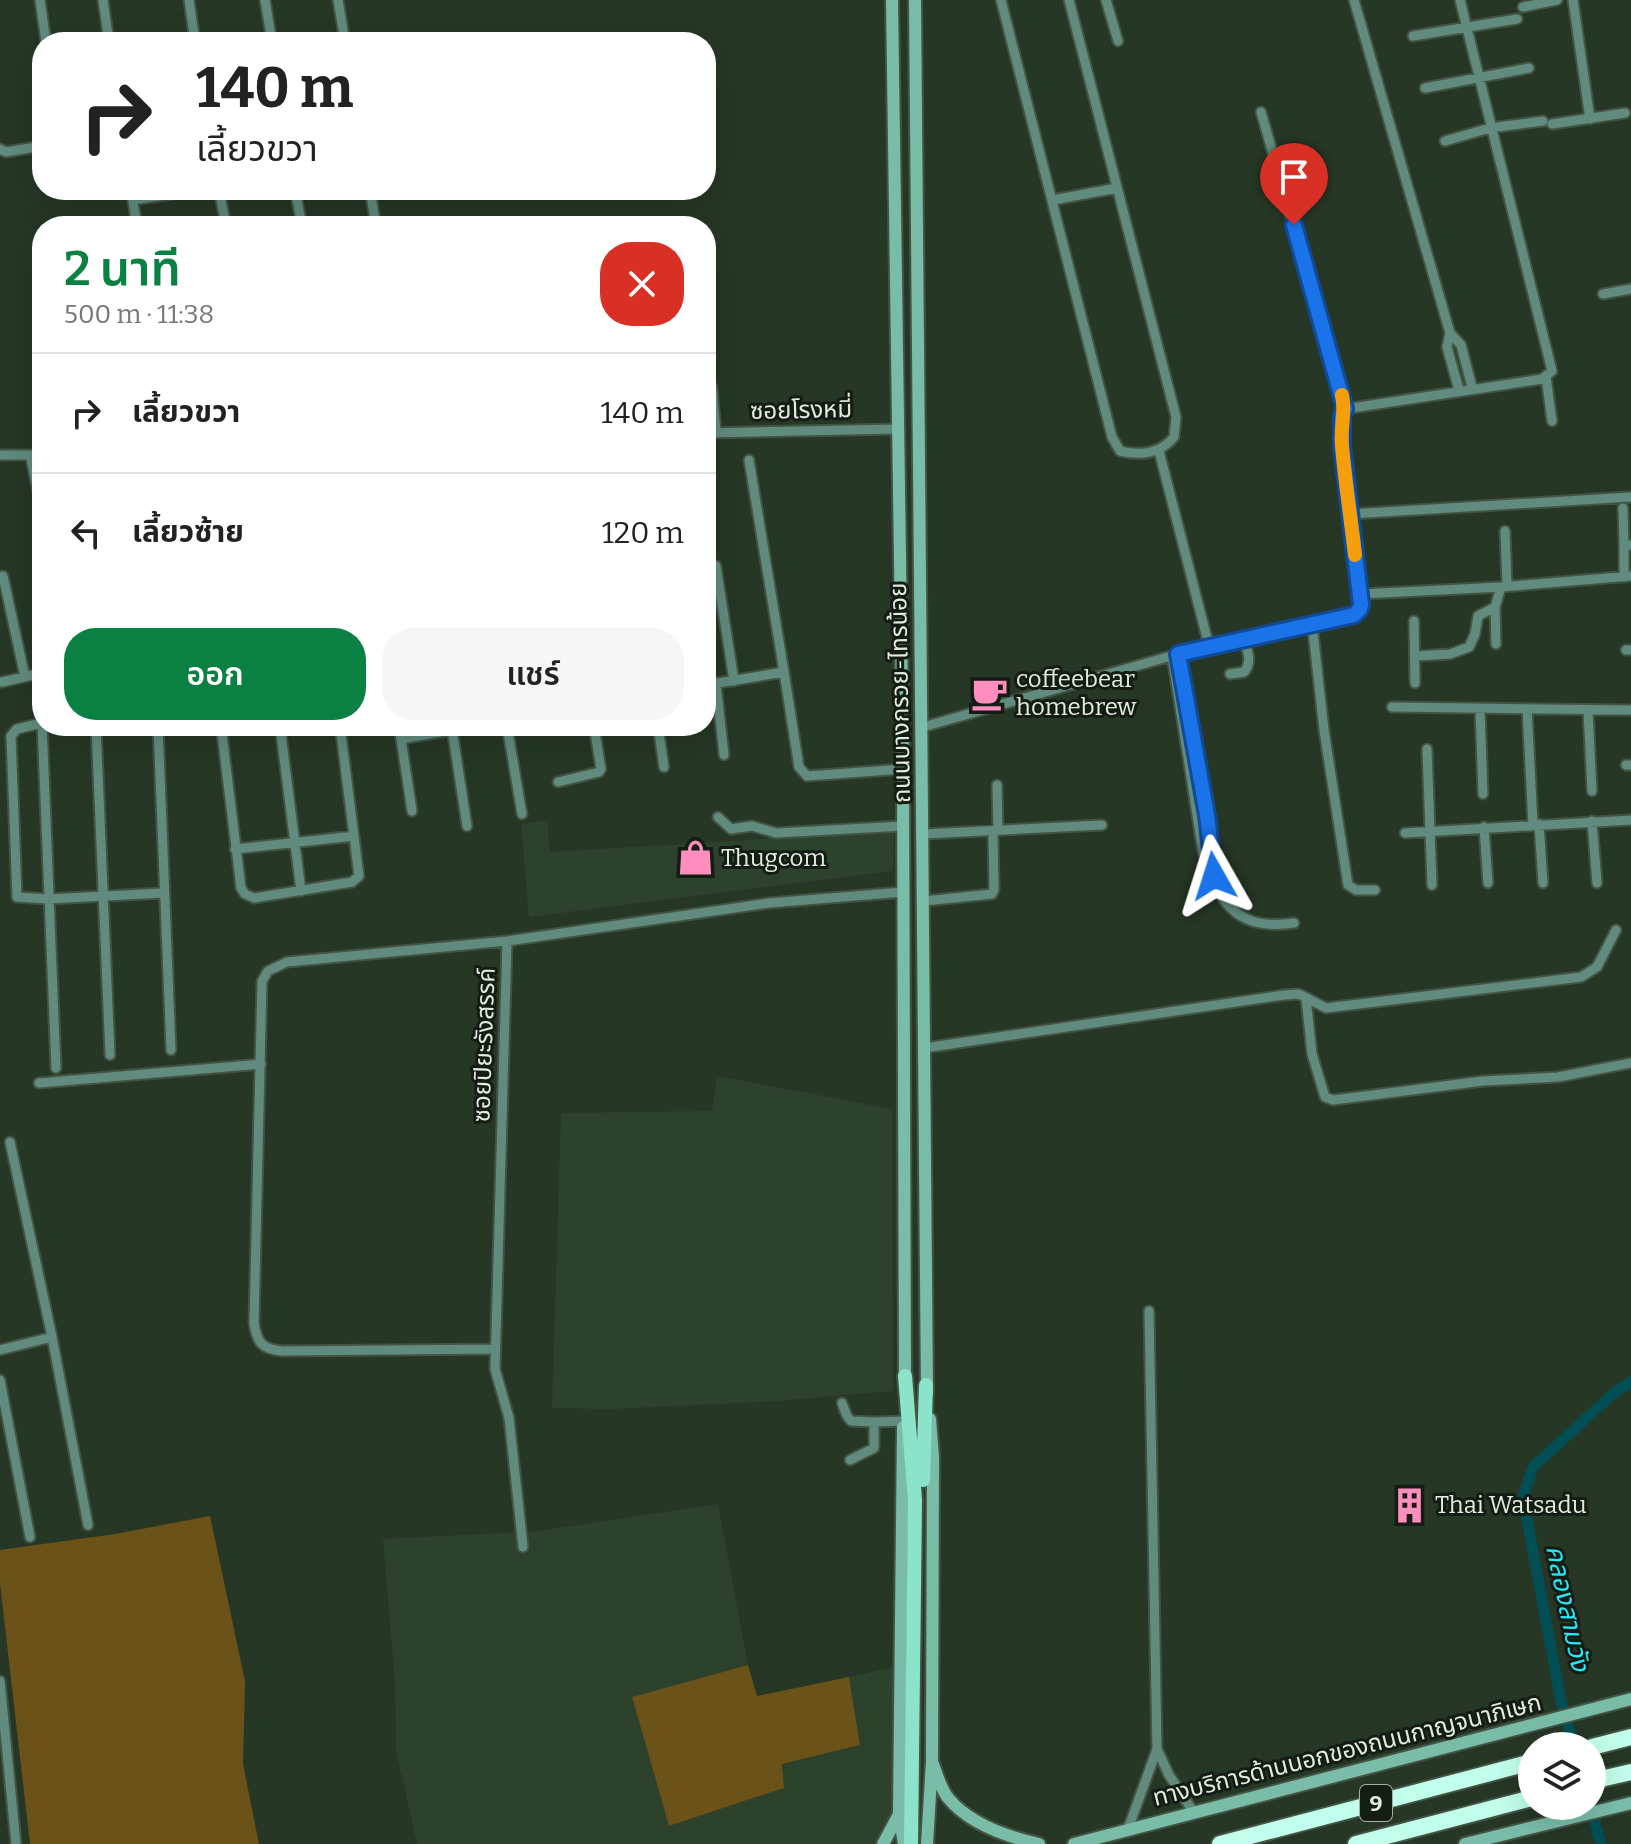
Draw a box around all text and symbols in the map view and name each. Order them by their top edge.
text: 140 m [196,55,353,122]
icon: right [64,64,168,168]
text: เลี้ยวขวา [196,127,318,171]
pin [1260,143,1328,225]
icon: arrive [1272,155,1316,199]
text: 2 นาที [64,240,181,298]
button: close [600,242,684,326]
text: 500 m · 11:38 [64,299,214,330]
icon: right [64,391,108,435]
street label: ซอยโรงหมี่ [750,392,852,425]
text: เลี้ยวขวา [132,394,240,430]
text: 140 m [600,395,684,431]
icon: left [64,511,108,555]
text: เลี้ยวซ้าย [132,514,244,550]
text: 120 m [602,515,684,551]
street label: ถนนบางกรวย-ไทรน้อย [884,582,916,804]
button: ออก [64,628,366,720]
button: แชร์ [382,628,684,720]
place label: coffeebear homebrew [1016,665,1137,721]
cafe icon: coffeebear homebrew [971,674,1009,712]
position arrow [1172,834,1256,918]
shop icon: Thugcom [676,839,714,877]
place label: Thugcom [721,844,826,872]
street label: ซอยปิยะรังสรรค์ [467,967,501,1123]
building icon: Thai Watsadu [1390,1486,1428,1524]
place label: Thai Watsadu [1435,1491,1587,1519]
water label: คลองสามวัง [1539,1542,1596,1675]
street label: ทางบริการด้านนอกของถนนกาญจนาภิเษก [1150,1688,1544,1812]
map controls [1518,1732,1606,1820]
button: layers [1518,1732,1606,1820]
road number: 9 [1360,1785,1392,1821]

